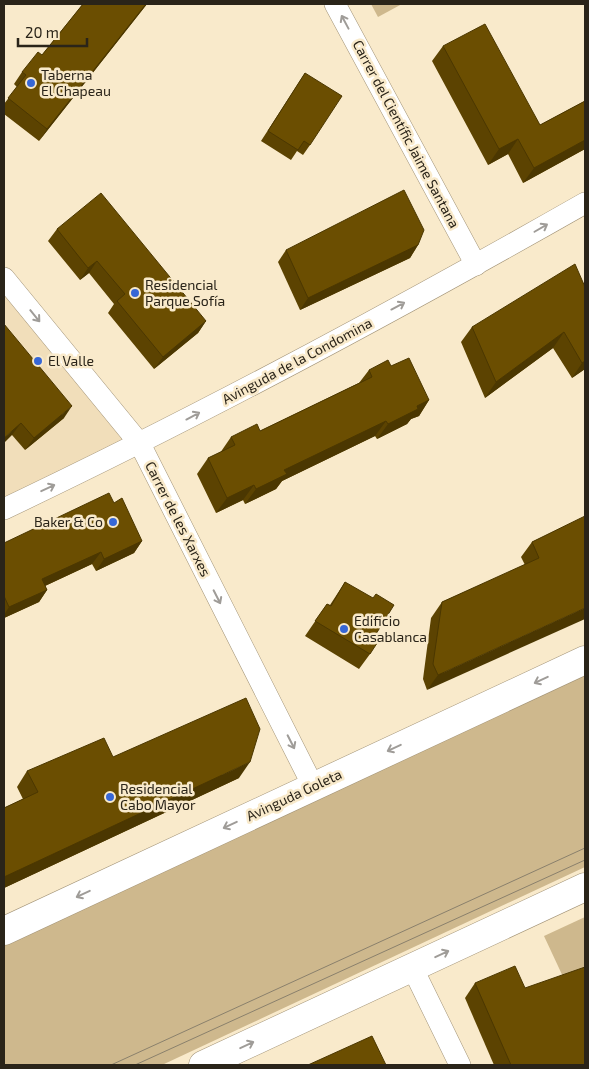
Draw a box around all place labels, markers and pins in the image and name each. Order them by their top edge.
place label: Taberna El Chapeau [41,66,111,99]
marker: Taberna El Chapeau [25,77,37,89]
place label: Residencial Parque Sofía [145,276,225,309]
marker: Residencial Parque Sofía [129,287,141,299]
place label: El Valle [48,352,94,369]
marker: El Valle [32,355,44,367]
place label: Baker & Co [34,513,103,530]
marker: Baker & Co [107,516,119,528]
place label: Edificio Casablanca [354,612,427,645]
marker: Edificio Casablanca [338,623,350,635]
place label: Residencial Cabo Mayor [120,780,196,813]
marker: Residencial Cabo Mayor [104,791,116,803]

